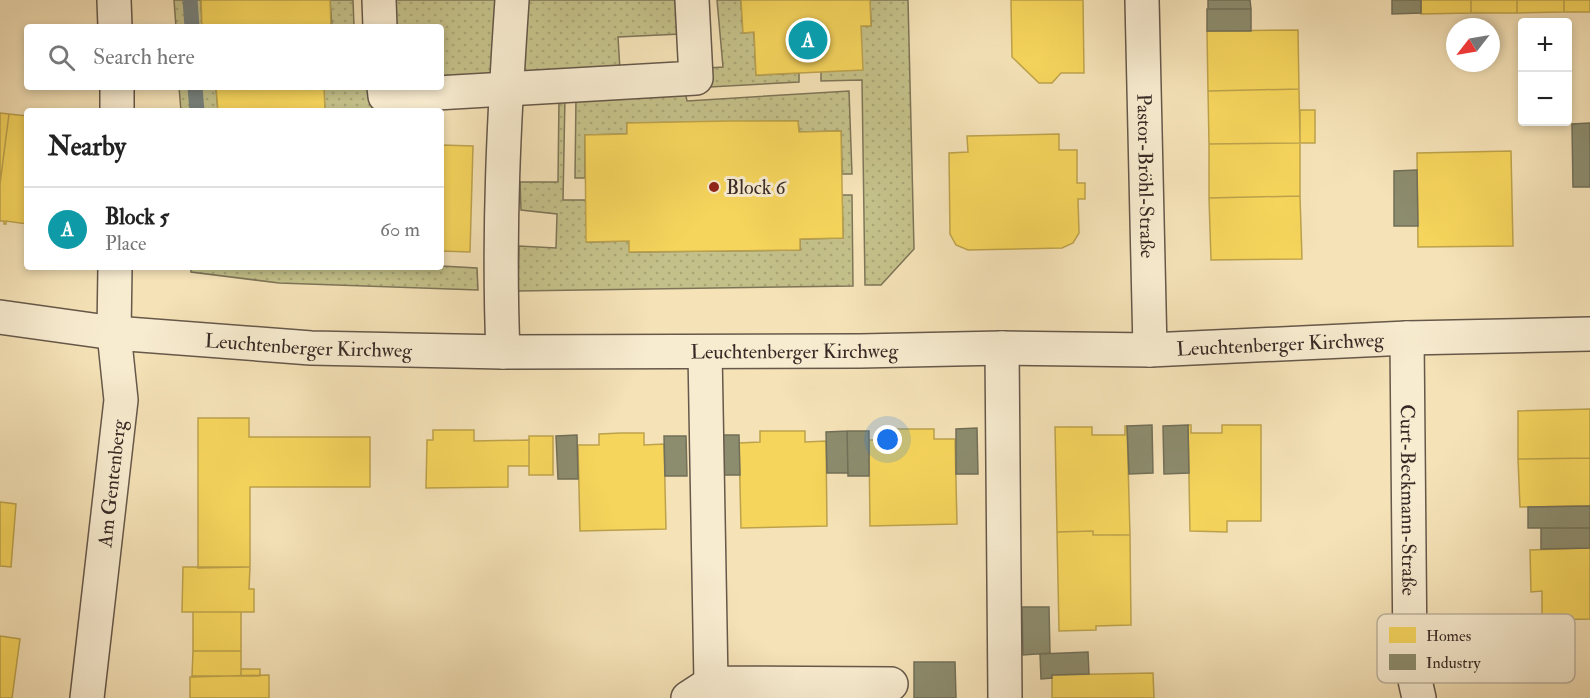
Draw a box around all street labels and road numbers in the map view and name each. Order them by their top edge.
street label: Pastor-Bröhl-Straße [1131,93,1160,259]
street label: Leuchtenberger Kirchweg [1176,327,1386,362]
street label: Leuchtenberger Kirchweg [204,328,414,363]
street label: Leuchtenberger Kirchweg [690,338,900,364]
street label: Curt-Beckmann-Straße [1395,404,1421,596]
street label: Am Gentenberg [92,417,132,550]

